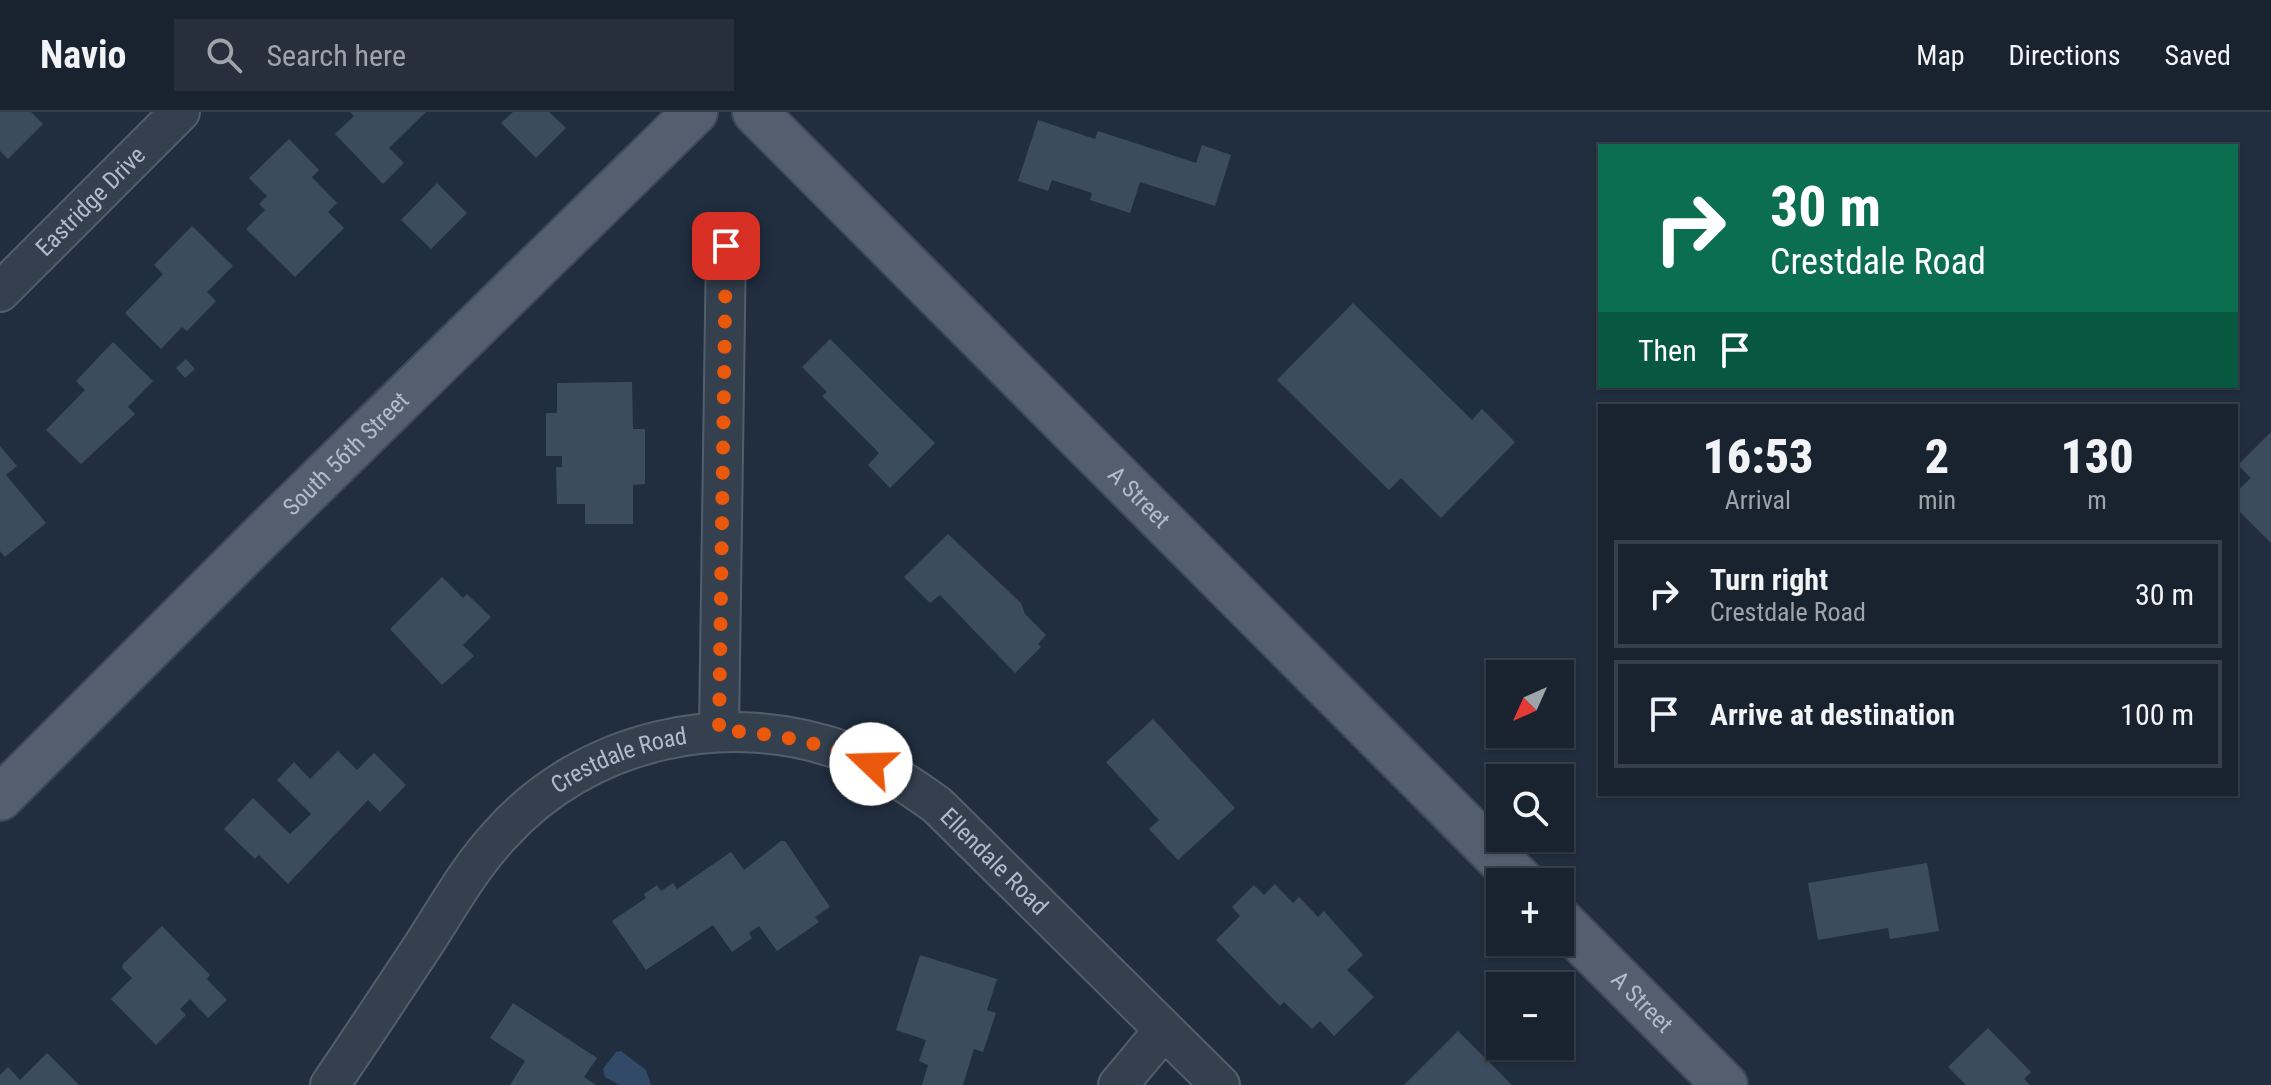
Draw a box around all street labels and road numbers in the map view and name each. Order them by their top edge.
street label: Eastridge Drive [30,141,151,262]
street label: South 56th Street [277,386,415,521]
street label: A Street [1102,461,1176,534]
street label: Crestdale Road [546,722,689,799]
street label: Ellendale Road [935,802,1054,921]
street label: A Street [1605,965,1679,1039]

